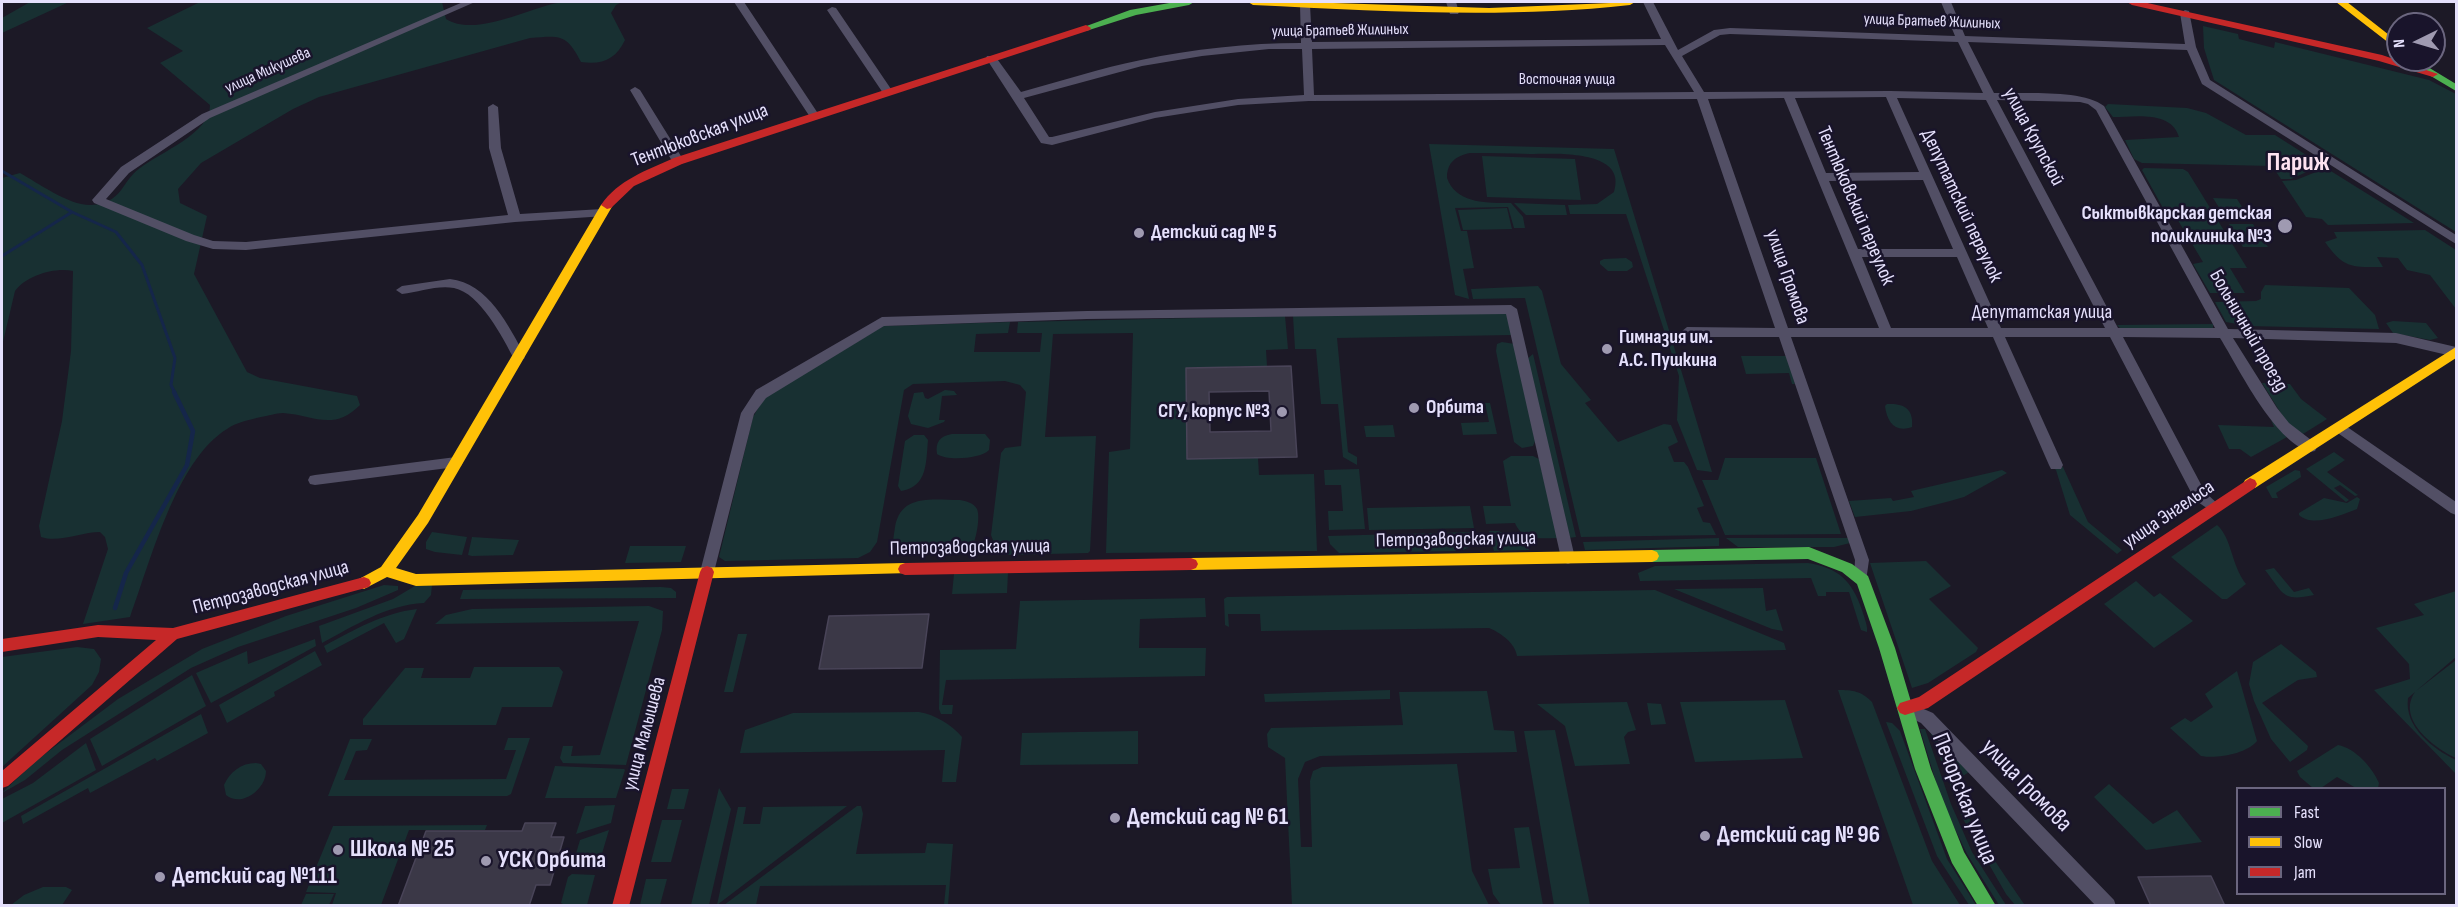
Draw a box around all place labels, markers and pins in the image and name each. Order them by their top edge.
place label: Сыктывкарская детская поликлиника №3 [2081,202,2272,249]
marker: Сыктывкарская детская поликлиника №3 [2276,217,2294,235]
place label: Детский сад № 5 [1151,221,1277,245]
marker: Детский сад № 5 [1132,226,1146,240]
place label: Гимназия им. А.С. Пушкина [1619,326,1717,373]
marker: Гимназия им. А.С. Пушкина [1600,342,1614,356]
place label: Орбита [1426,396,1484,420]
place label: СГУ, корпус №3 [1158,400,1270,424]
marker: Орбита [1407,401,1421,415]
marker: СГУ, корпус №3 [1275,405,1289,419]
place label: Детский сад № 61 [1127,804,1288,832]
marker: Детский сад № 61 [1108,811,1122,825]
place label: Детский сад № 96 [1717,822,1880,850]
marker: Детский сад № 96 [1698,829,1712,843]
place label: Школа № 25 [350,836,455,864]
marker: Школа № 25 [331,843,345,857]
place label: УСК Орбита [498,847,606,875]
marker: УСК Орбита [479,854,493,868]
place label: Детский сад №111 [172,863,337,891]
marker: Детский сад №111 [153,870,167,884]

